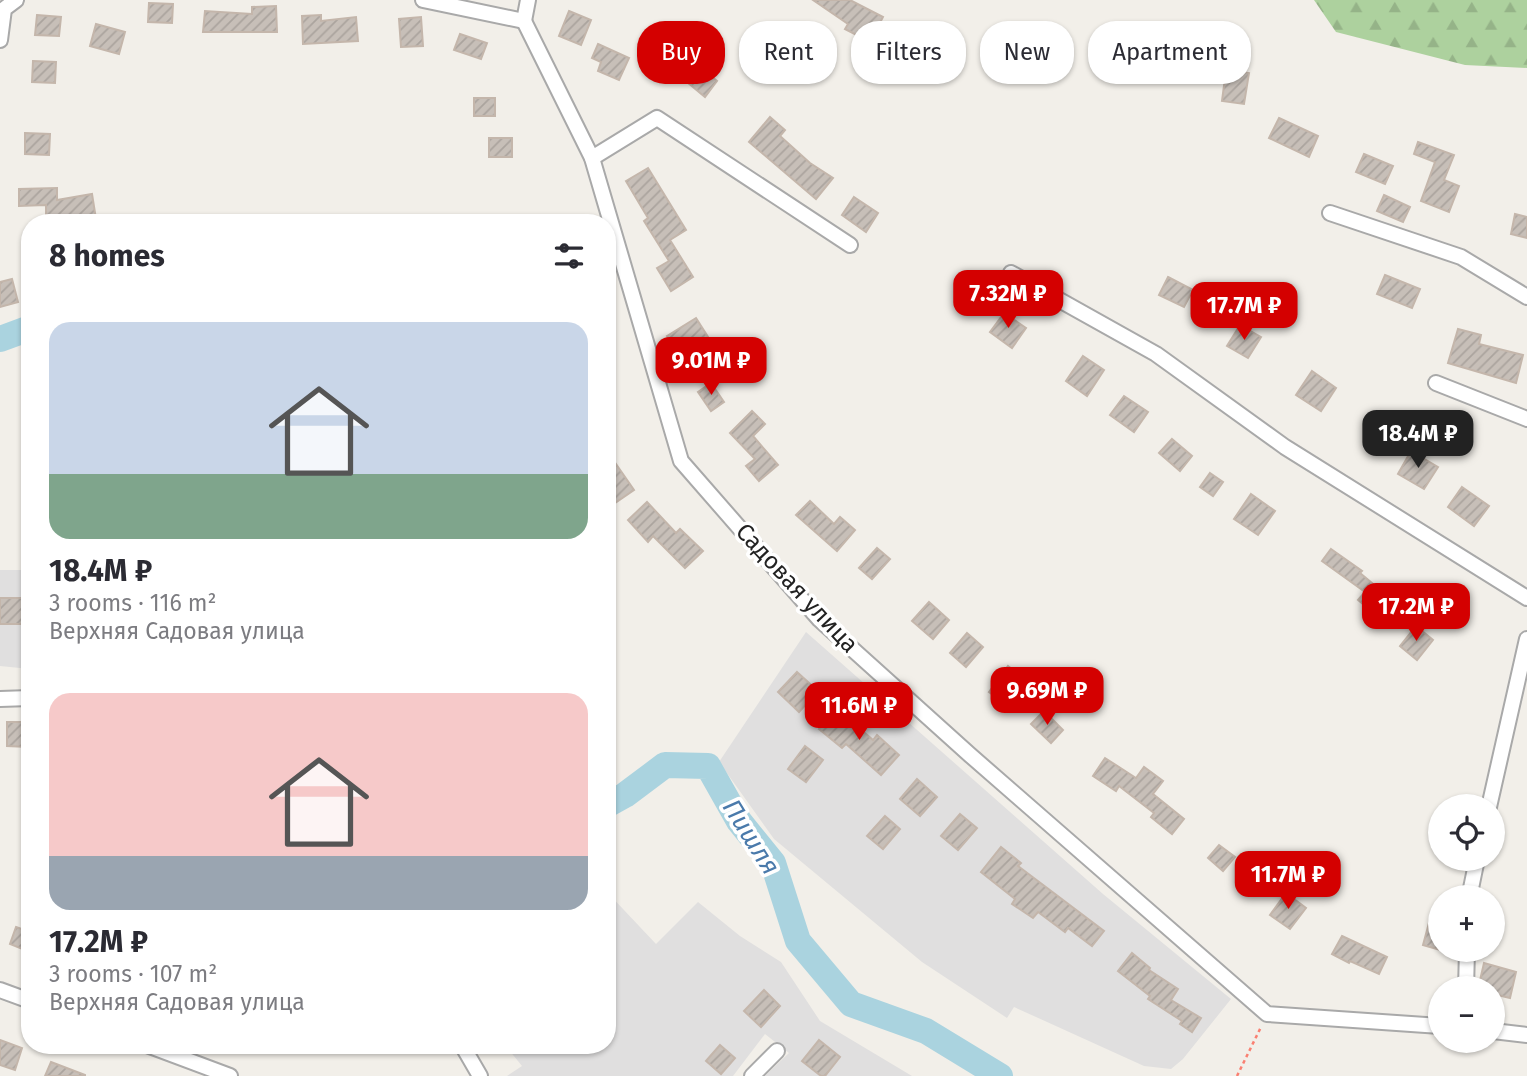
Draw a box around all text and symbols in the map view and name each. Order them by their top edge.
chip: Buy [637,21,725,84]
chip: Rent [739,21,837,84]
chip: Filters [851,21,966,84]
chip: New [980,21,1074,84]
chip: Apartment [1088,21,1251,84]
icon: filters [550,237,588,275]
text: 8 homes [49,238,165,274]
pin: 7.32M ₽ [943,270,1073,330]
text: 7.32M ₽ [969,279,1047,307]
pin: 17.7M ₽ [1179,282,1309,342]
text: 17.7M ₽ [1207,291,1281,319]
pin: 9.01M ₽ [646,338,776,397]
text: 9.01M ₽ [672,346,750,374]
icon: home [256,368,382,494]
pin: 18.4M ₽ [1353,410,1483,470]
text: 18.4M ₽ [1378,419,1458,447]
street label: Садовая улица [730,518,864,658]
text: 18.4M ₽ [49,553,152,589]
pin: 17.2M ₽ [1351,584,1481,643]
text: 3 rooms · 116 m² [49,589,217,617]
text: 17.2M ₽ [1378,592,1454,620]
text: Верхняя Садовая улица [49,617,305,645]
pin: 9.69M ₽ [982,668,1112,727]
text: 9.69M ₽ [1007,676,1087,704]
pin: 11.6M ₽ [794,682,924,742]
text: 11.6M ₽ [821,691,897,719]
icon: home [256,739,382,865]
water label: Пишля [716,793,786,881]
map controls [1428,794,1505,1053]
button: locate [1428,794,1505,871]
pin: 11.7M ₽ [1223,852,1353,911]
text: 11.7M ₽ [1251,860,1325,888]
button: + [1428,885,1505,962]
text: 17.2M ₽ [49,924,148,960]
text: 3 rooms · 107 m² [49,960,217,988]
button: − [1428,976,1505,1053]
text: Верхняя Садовая улица [49,988,305,1016]

